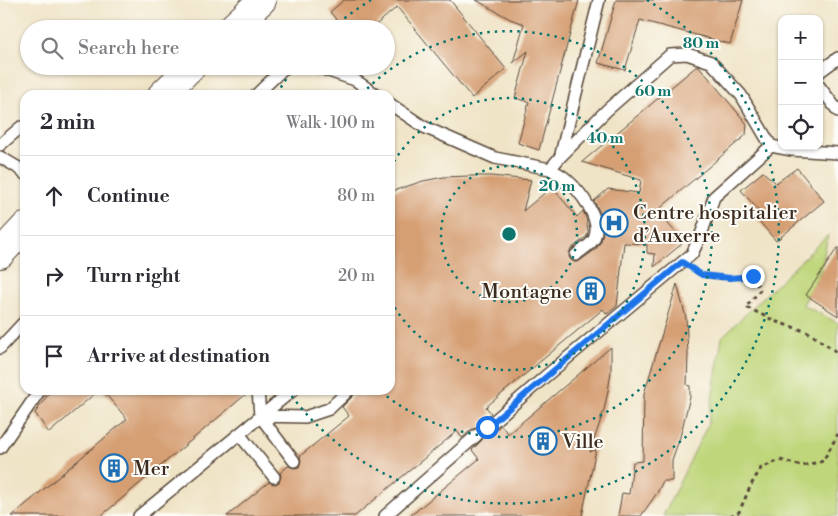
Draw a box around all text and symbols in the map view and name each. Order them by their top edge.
map controls [778,15,823,150]
button: + [778,15,823,60]
search box [20,20,395,75]
icon: search [38,34,66,62]
text: 80 m [683,34,720,53]
text: Search here [78,36,179,60]
button: − [778,60,823,105]
text: 60 m [635,82,672,101]
button: locate [778,105,823,150]
text: 2 min [40,110,95,136]
text: Walk · 100 m [286,113,375,133]
text: 40 m [586,129,624,148]
text: 20 m [539,177,576,196]
icon: ahead [40,182,68,210]
text: Continue [87,184,170,208]
text: 80 m [337,186,375,206]
place label: Centre hospitalier d’Auxerre [633,201,798,249]
hospital icon: Centre hospitalier d’Auxerre [599,208,629,238]
centre of rings [500,225,518,243]
icon: right [40,262,68,290]
text: Turn right [87,264,180,288]
route end [742,265,765,288]
text: 20 m [338,266,375,286]
building icon: Montagne [576,276,606,306]
place label: Montagne [481,280,572,305]
icon: arrive [40,342,68,370]
text: Arrive at destination [87,344,270,368]
route start [476,416,499,439]
building icon: Ville [528,426,558,456]
place label: Ville [561,430,604,455]
building icon: Mer [99,453,129,483]
place label: Mer [133,457,170,482]

